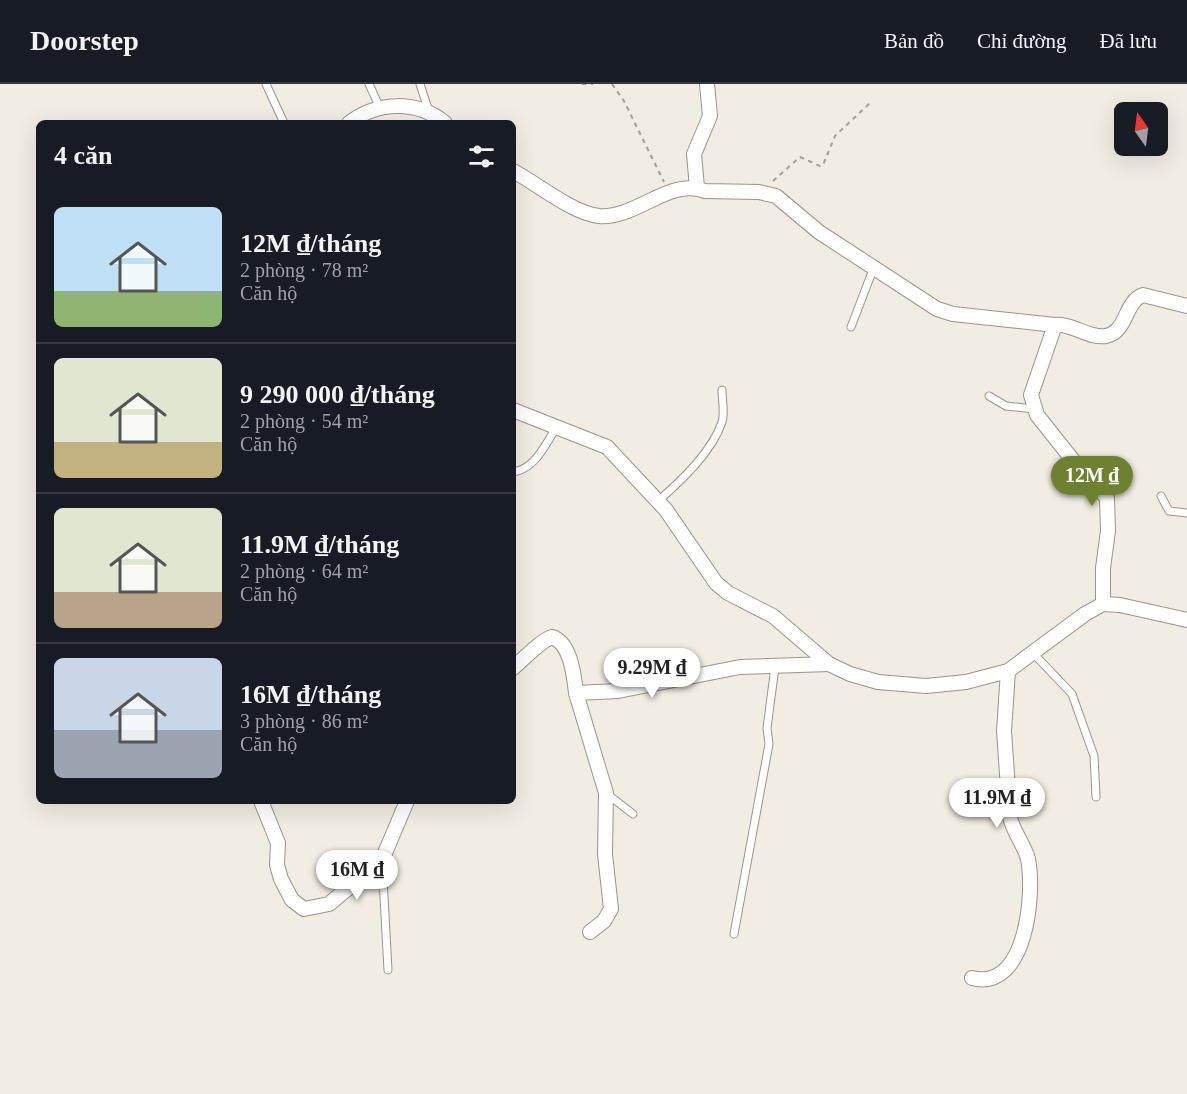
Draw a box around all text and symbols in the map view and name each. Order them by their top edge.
text: Doorstep [30,25,139,56]
text: Bản đồ [884,29,944,53]
text: Chỉ đường [977,29,1067,53]
text: Đã lưu [1100,29,1157,53]
north arrow [1114,102,1168,156]
map controls [1114,102,1168,156]
icon: filters [465,140,498,173]
text: 4 căn [54,141,113,170]
text: 12M ₫/tháng [240,229,381,258]
icon: home [102,231,174,303]
text: 2 phòng · 78 m² [240,259,368,281]
text: Căn hộ [240,282,297,304]
text: 9 290 000 ₫/tháng [240,380,435,409]
icon: home [102,382,174,454]
text: 2 phòng · 54 m² [240,410,368,432]
text: Căn hộ [240,433,297,455]
pin: 12M ₫ [1050,456,1134,507]
text: 12M ₫ [1065,464,1119,486]
text: 11.9M ₫/tháng [240,530,399,559]
icon: home [102,532,174,604]
text: 2 phòng · 64 m² [240,560,368,582]
text: Căn hộ [240,583,297,605]
pin: 9.29M ₫ [597,648,707,699]
text: 9.29M ₫ [617,656,687,678]
text: 16M ₫/tháng [240,680,381,709]
icon: home [102,682,174,754]
text: 3 phòng · 86 m² [240,710,368,732]
text: Căn hộ [240,733,297,755]
pin: 11.9M ₫ [942,778,1052,829]
text: 11.9M ₫ [963,786,1031,808]
pin: 16M ₫ [315,850,399,901]
text: 16M ₫ [330,858,384,880]

